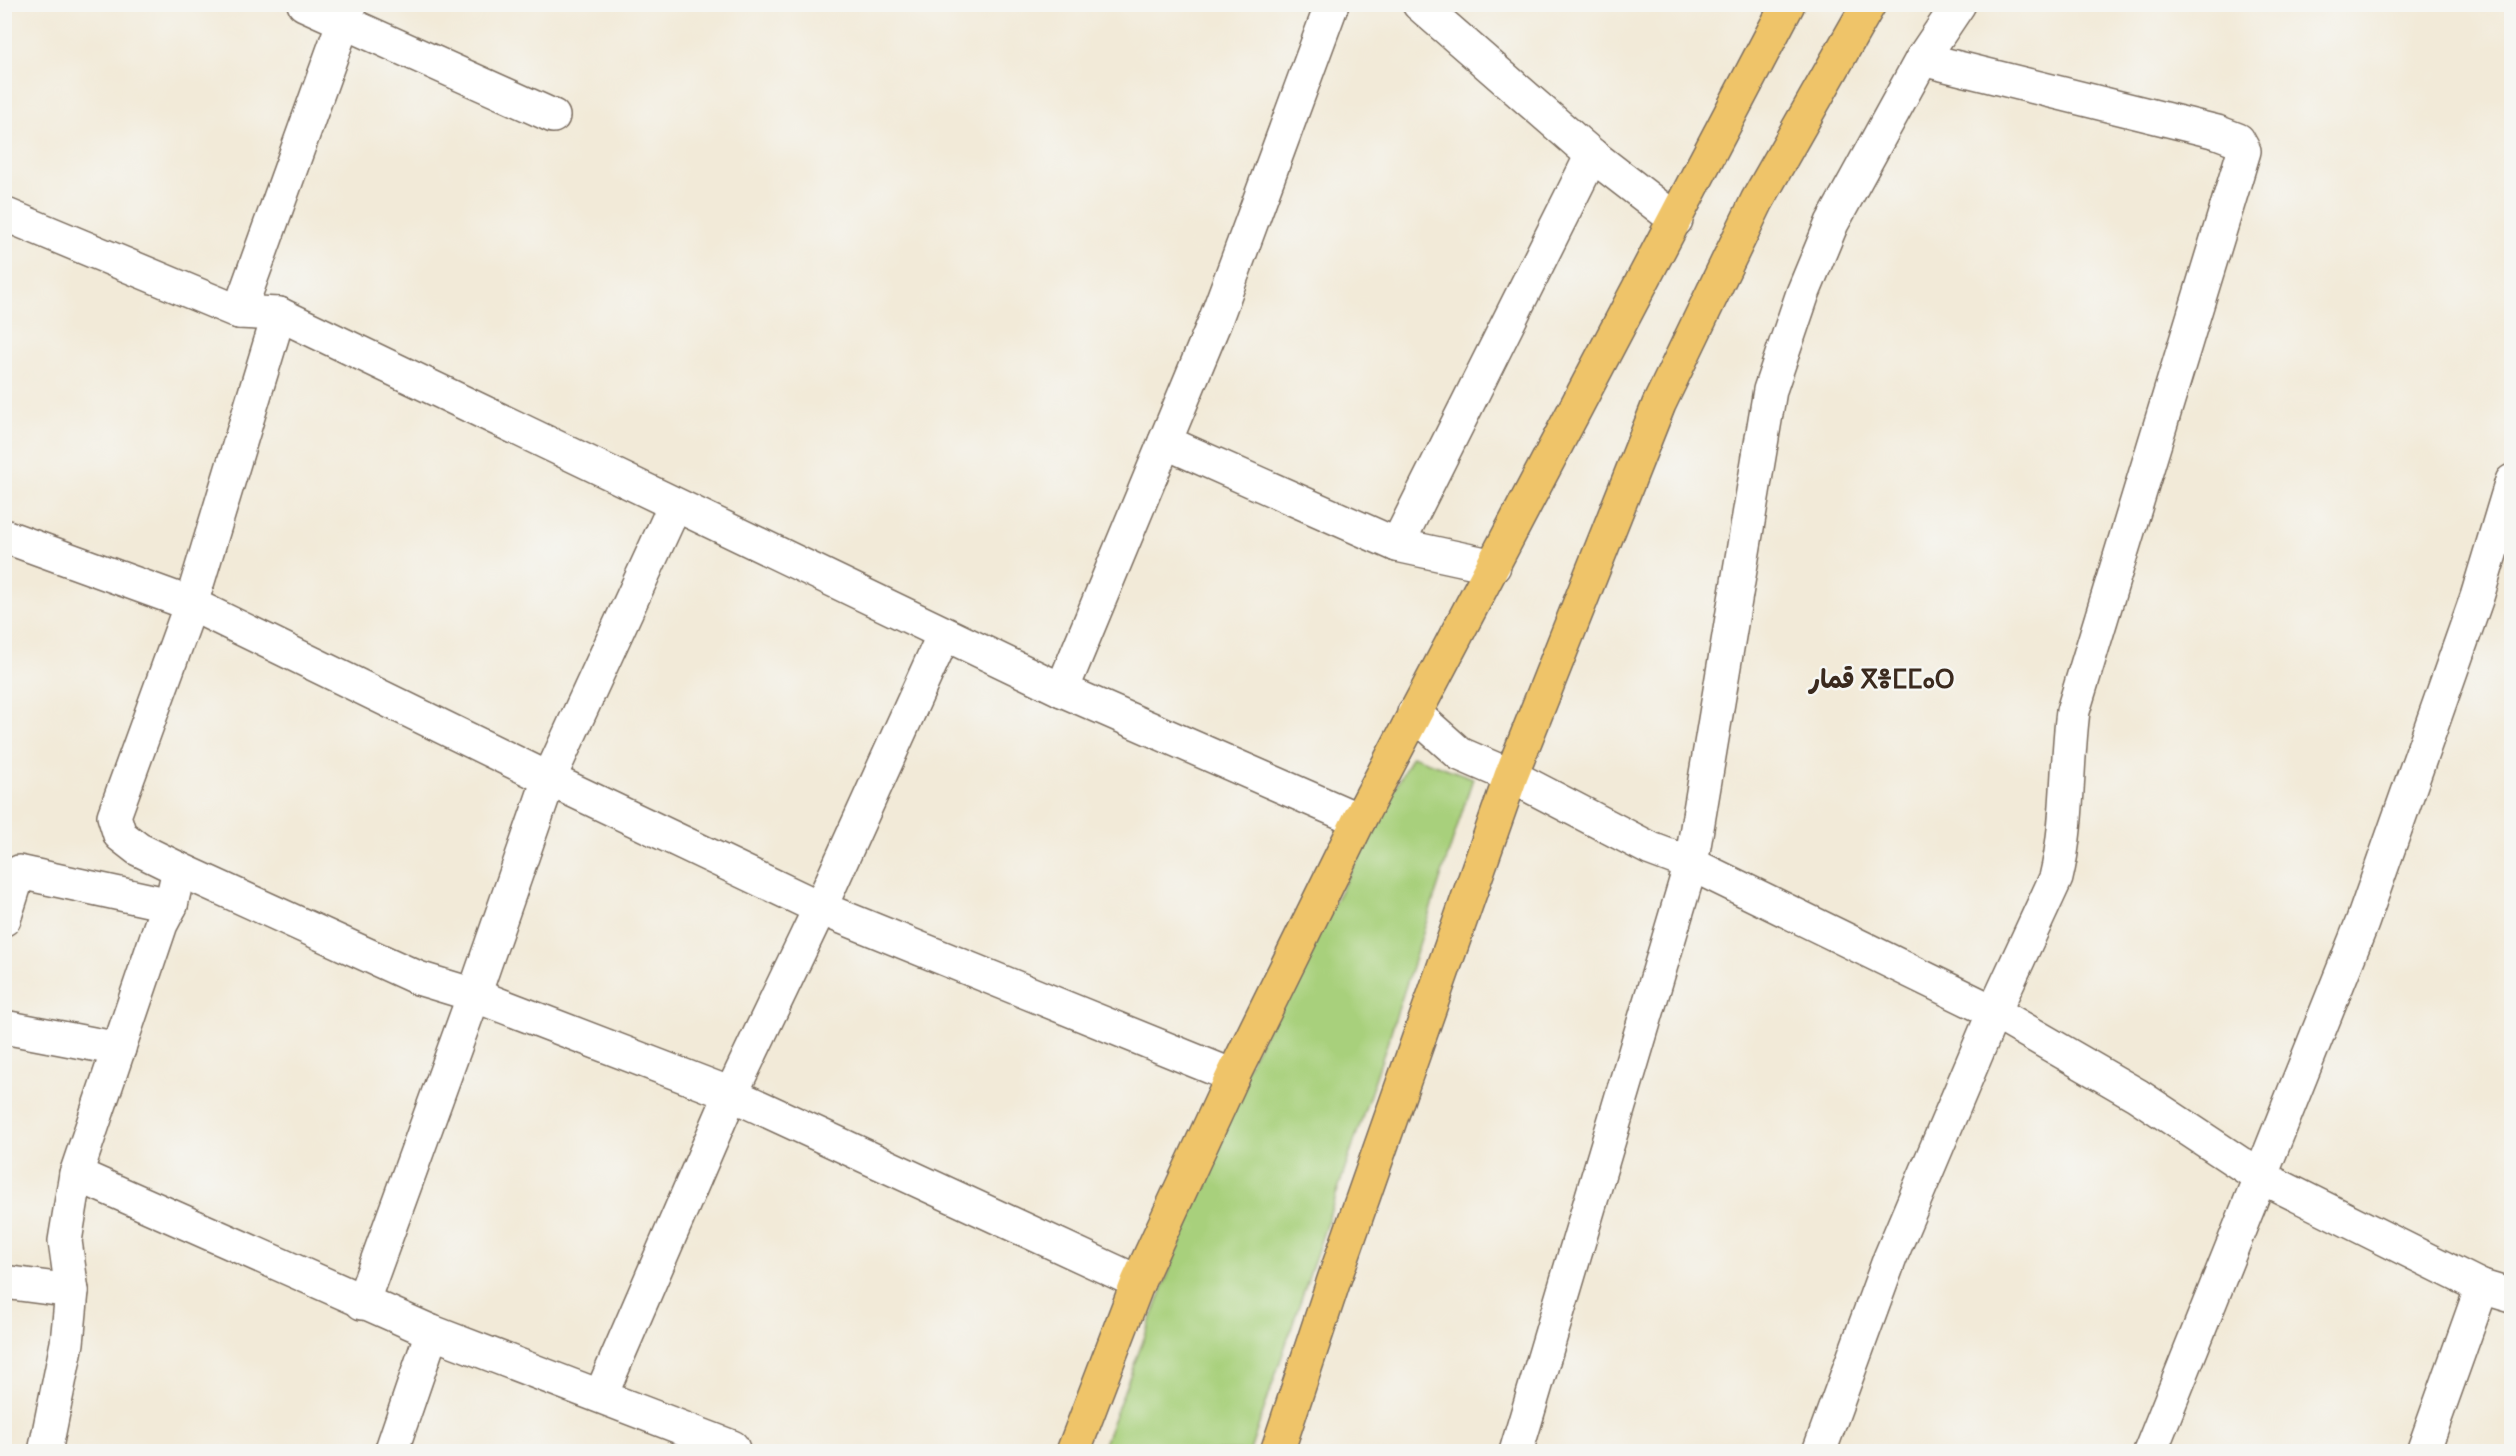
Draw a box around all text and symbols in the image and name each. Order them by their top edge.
district label: قمار ⴳⴻⵎⵎⴰⵔ [1807,663,1955,695]

